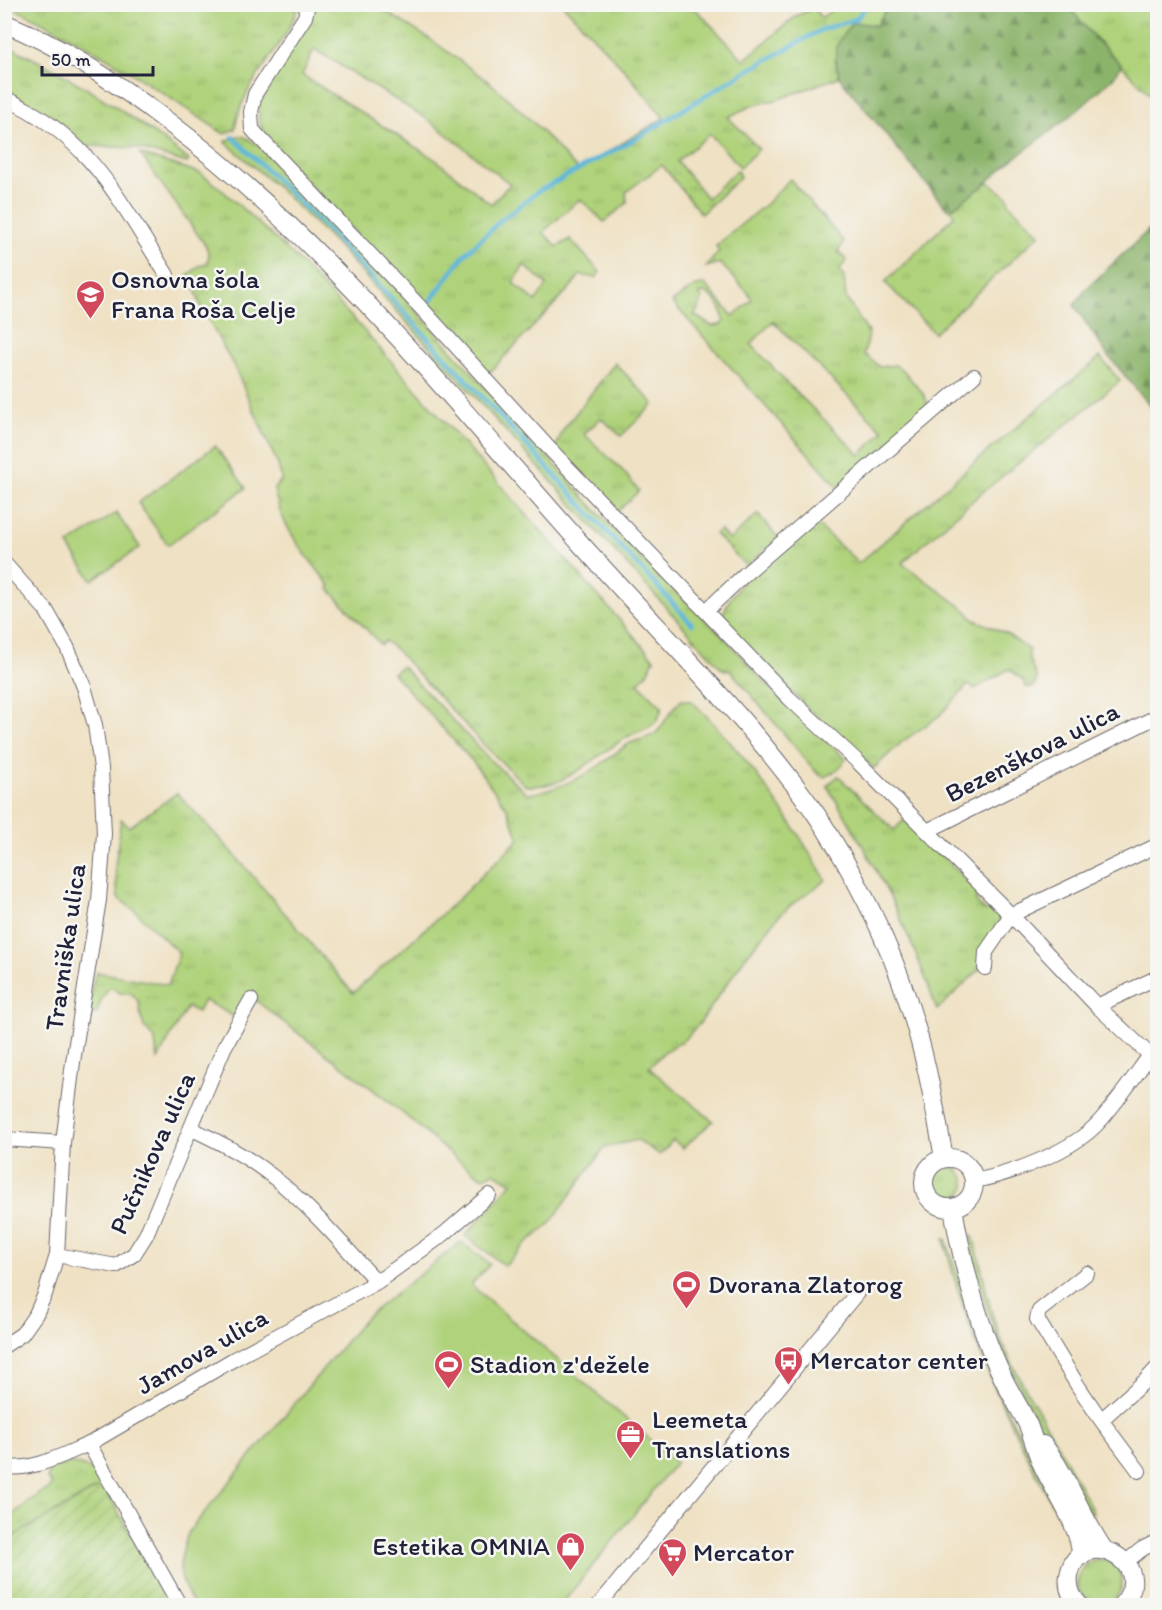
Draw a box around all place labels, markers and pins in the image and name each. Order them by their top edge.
place label: Osnovna šola Frana Roša Celje [111,263,296,325]
school or university icon: Osnovna šola Frana Roša Celje [74,278,106,320]
sports icon: Dvorana Zlatorog [671,1268,703,1310]
place label: Dvorana Zlatorog [708,1268,903,1300]
bus stop icon: Mercator center [773,1344,805,1386]
place label: Mercator center [810,1344,988,1376]
sports icon: Stadion z'dežele [433,1348,465,1390]
place label: Stadion z'dežele [470,1348,650,1380]
place label: Leemeta Translations [652,1403,790,1465]
office icon: Leemeta Translations [615,1418,647,1460]
place label: Estetika OMNIA [372,1530,550,1562]
shop icon: Estetika OMNIA [555,1530,587,1572]
supermarket icon: Mercator [656,1536,688,1578]
place label: Mercator [693,1536,795,1568]

